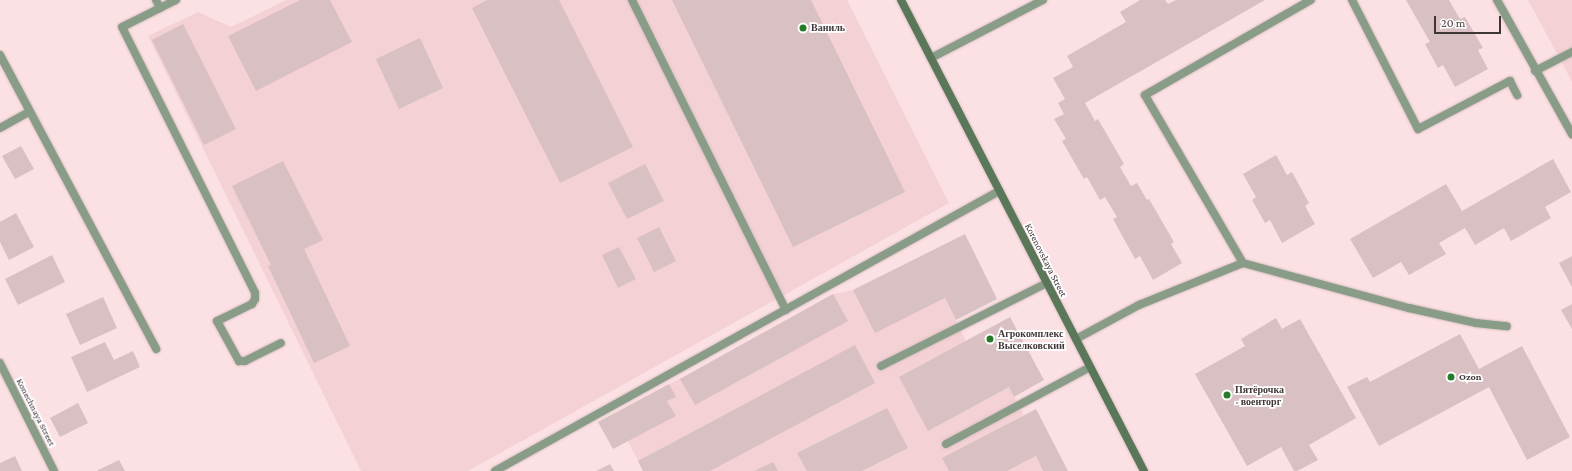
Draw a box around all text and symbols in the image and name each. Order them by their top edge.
scale bar [1436,8,1503,34]
text: 20 m [1441,16,1465,30]
place label: Ваниль [811,22,845,34]
marker: Ваниль [798,23,808,33]
street label: Korenovskaya Street [1022,221,1070,299]
place label: Агрокомплекс Выселковский [998,327,1065,350]
marker: Агрокомплекс Выселковский [985,334,995,344]
place label: Ozon [1459,371,1481,383]
marker: Ozon [1446,372,1456,382]
street label: Konechnaya Street [14,376,58,448]
place label: Пятёрочка - военторг [1235,383,1284,406]
marker: Пятёрочка - военторг [1222,390,1232,400]

